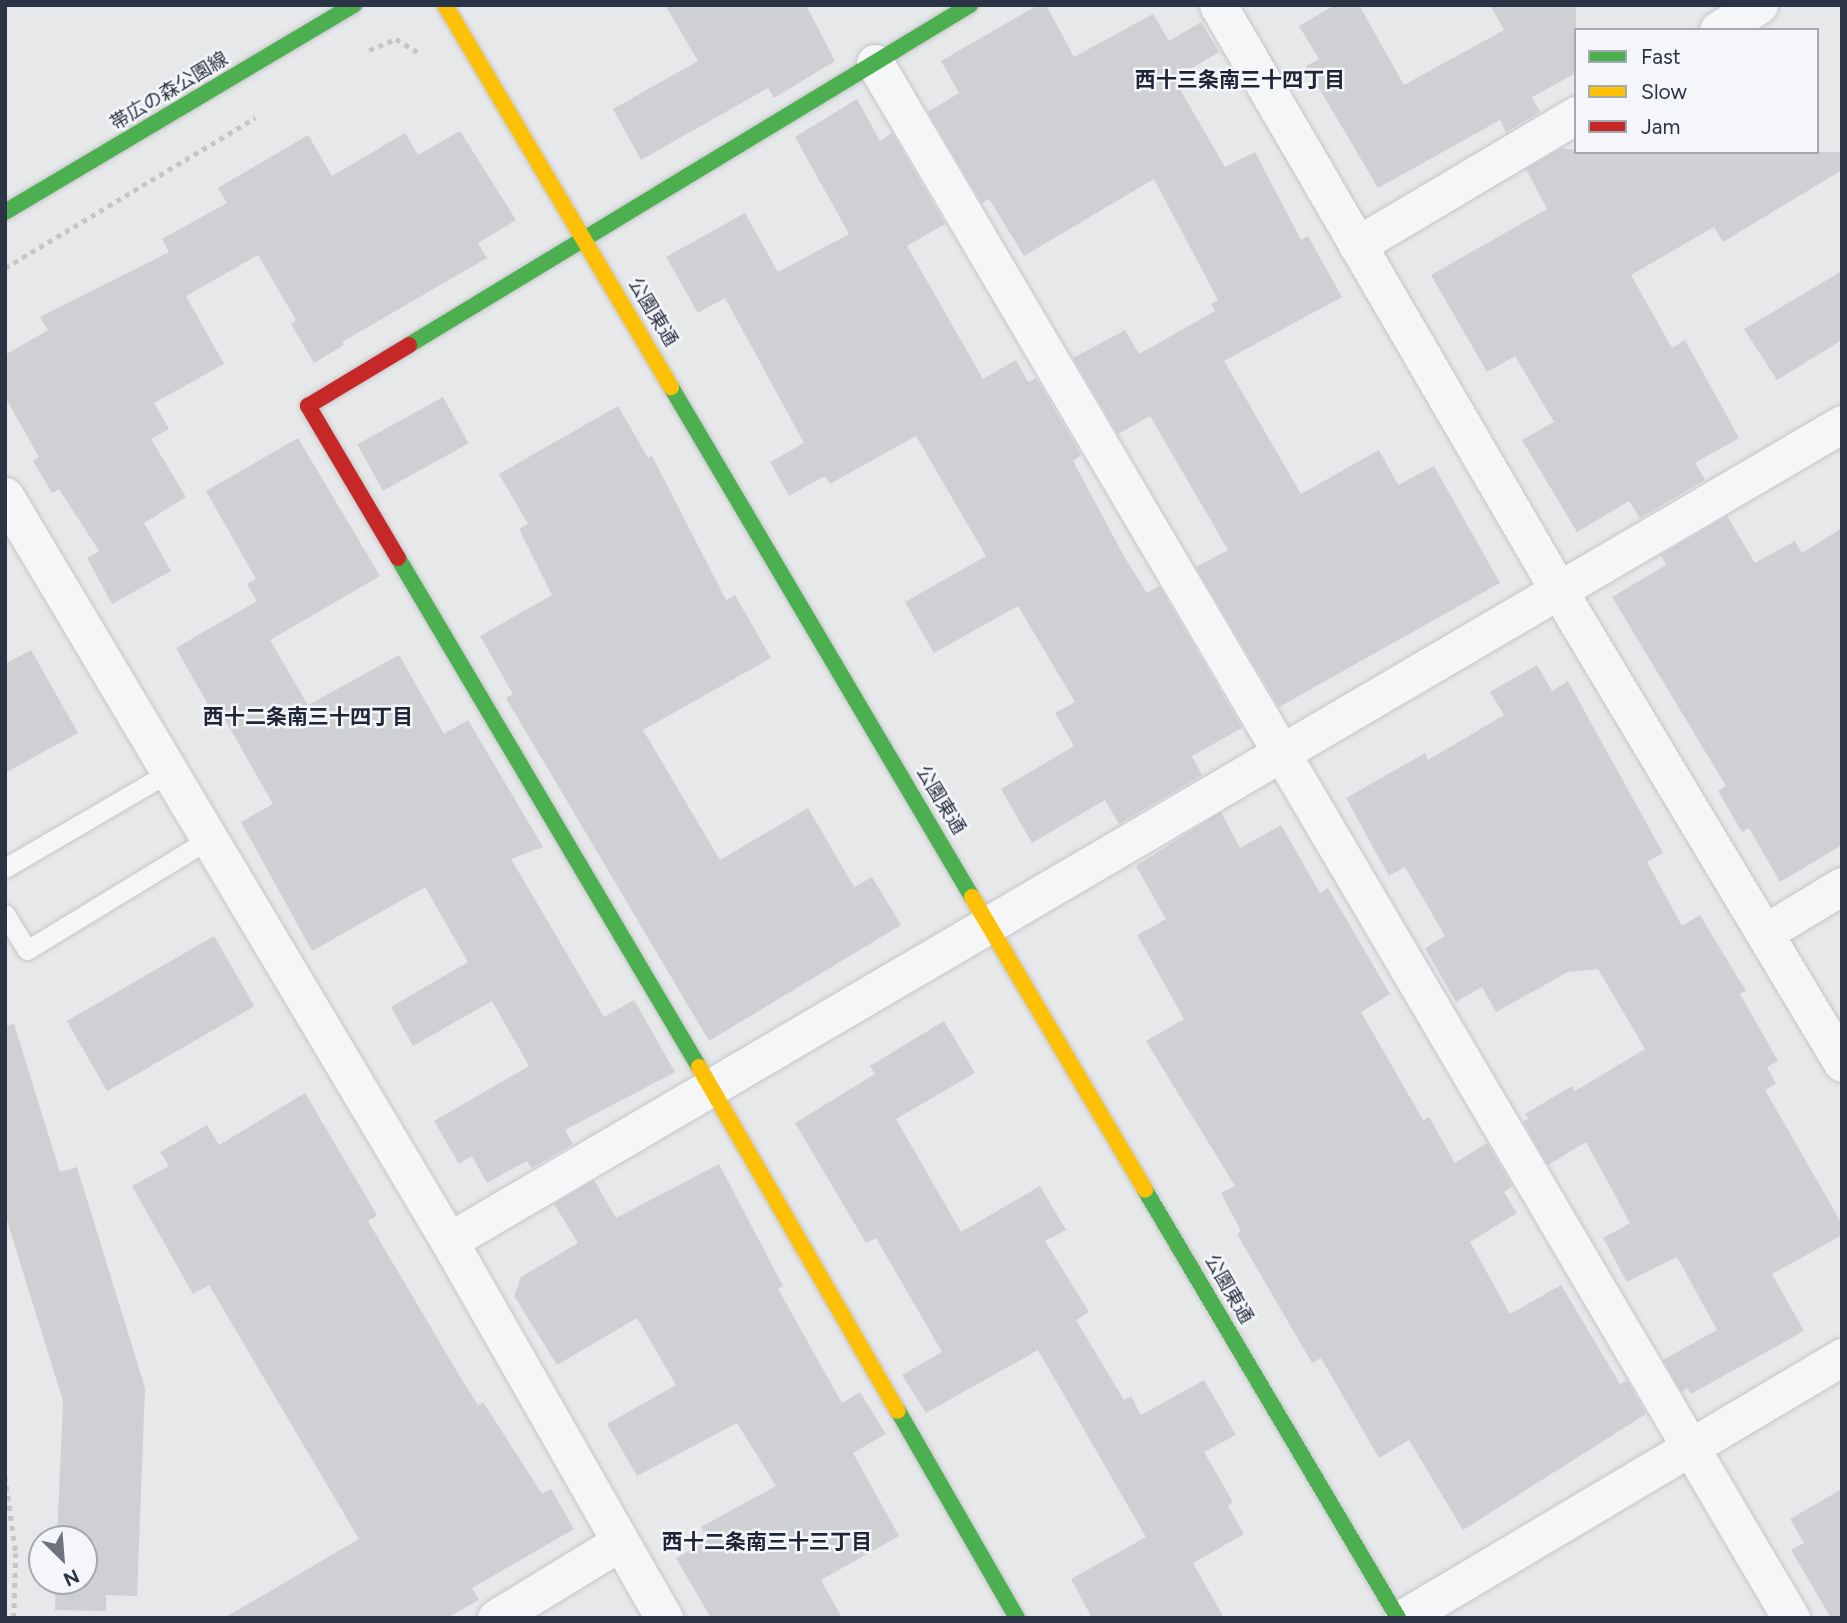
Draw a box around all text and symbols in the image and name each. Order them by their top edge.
legend [1574,28,1819,154]
text: Fast [1641,44,1681,69]
street label: 帯広の森公園線 [106,47,232,135]
district label: 西十三条南三十四丁目 [1135,67,1345,93]
text: Slow [1641,79,1687,104]
text: Jam [1641,114,1680,139]
street label: 公園東通 [624,274,682,350]
district label: 西十二条南三十四丁目 [203,704,413,730]
street label: 公園東通 [912,762,970,838]
street label: 公園東通 [1200,1250,1258,1328]
north arrow [28,1525,98,1595]
district label: 西十二条南三十三丁目 [662,1529,872,1555]
text: N [60,1564,83,1591]

